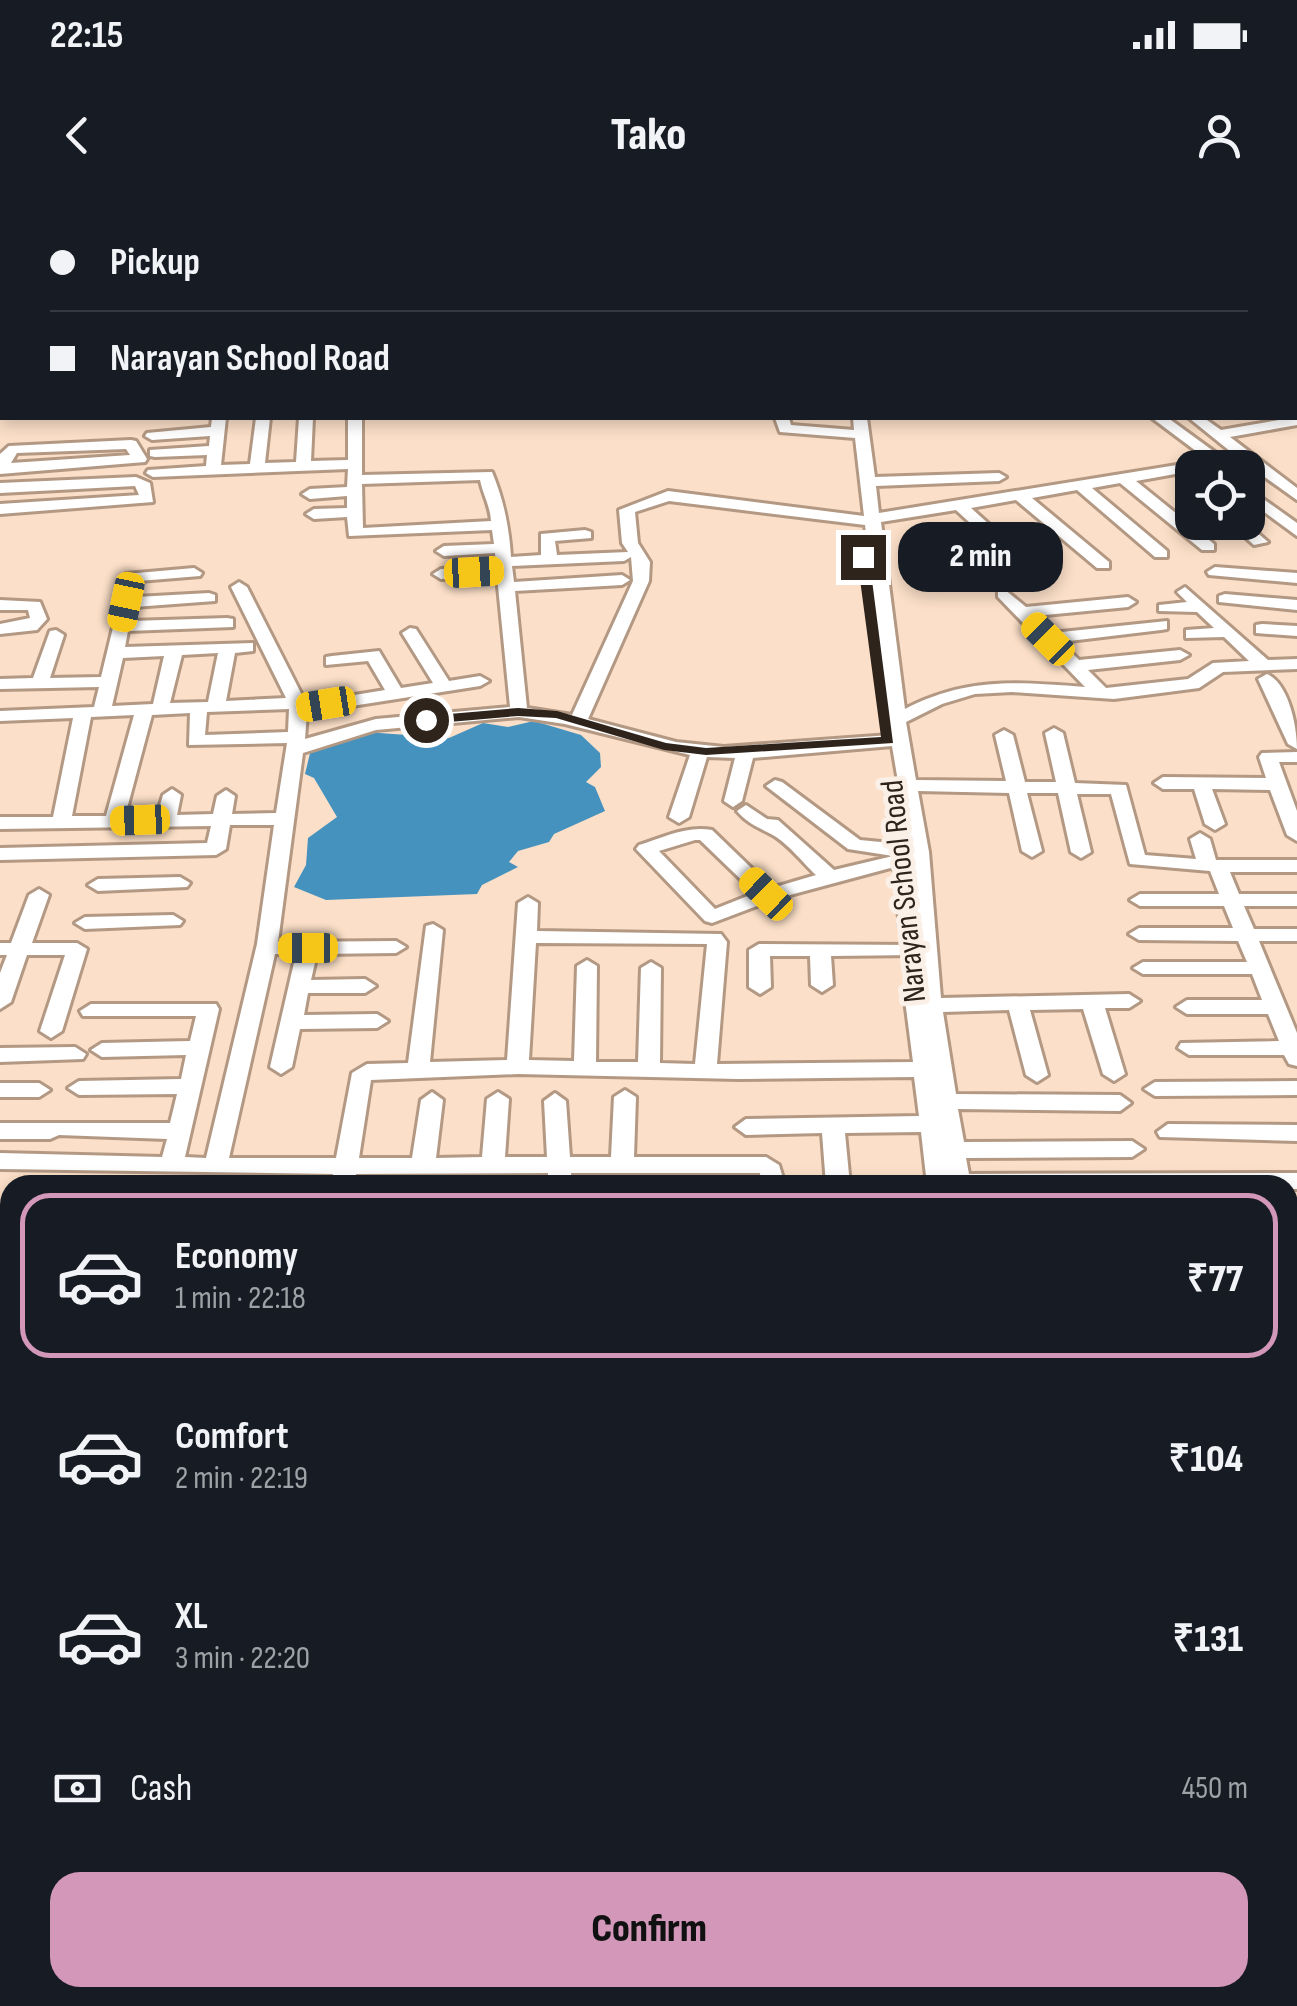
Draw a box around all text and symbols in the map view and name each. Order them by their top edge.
text: 22:15 [50,13,123,58]
icon: back [50,108,105,163]
text: Tako [611,108,686,163]
icon: person [1192,108,1247,163]
text: Pickup [110,240,200,285]
text: Narayan School Road [110,336,390,381]
map controls [1175,450,1265,540]
button: locate [1175,450,1265,540]
callout: 2 min [898,522,1063,592]
route end [841,535,886,580]
text: 2 min [949,537,1012,576]
car [443,555,505,589]
car [105,570,147,634]
car [1016,607,1080,671]
car [294,684,358,724]
route start [404,698,449,743]
street label: Narayan School Road [873,778,935,1004]
car [109,804,171,836]
car [734,862,798,926]
car [278,933,338,963]
icon: car [55,1231,145,1321]
text: Economy [175,1234,298,1279]
text: ₹77 [1187,1257,1243,1302]
text: 1 min · 22:18 [175,1279,306,1318]
icon: car [55,1411,145,1501]
text: Comfort [175,1414,289,1459]
text: ₹104 [1169,1437,1243,1482]
text: 2 min · 22:19 [175,1459,308,1498]
icon: car [55,1591,145,1681]
text: XL [175,1594,208,1639]
text: ₹131 [1173,1617,1243,1662]
text: 3 min · 22:20 [175,1639,310,1678]
icon: cash [50,1761,105,1816]
text: Cash [130,1766,192,1811]
text: 450 m [1182,1769,1248,1808]
button: Confirm [50,1872,1248,1987]

